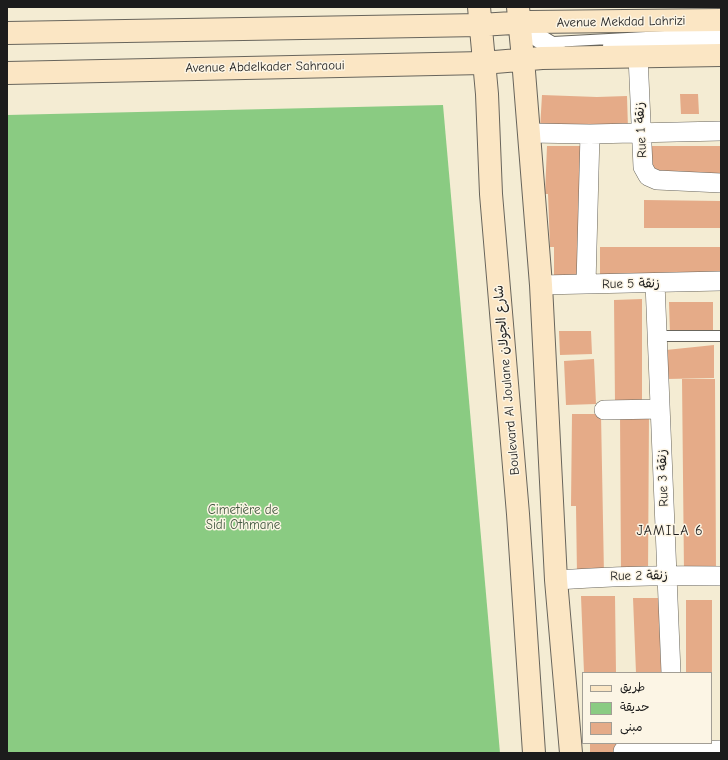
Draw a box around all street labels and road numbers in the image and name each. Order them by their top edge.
street label: Avenue Mekdad Lahrizi [556,13,686,31]
street label: Avenue Abdelkader Sahraoui [185,58,345,76]
street label: Rue 1 زنقة [632,102,650,158]
street label: Rue 5 زنقة [602,276,660,292]
street label: Boulevard Al Joulane شارع الجولان [491,284,523,476]
street label: Rue 3 زنقة [654,449,672,507]
street label: Rue 2 زنقة [610,568,668,584]

